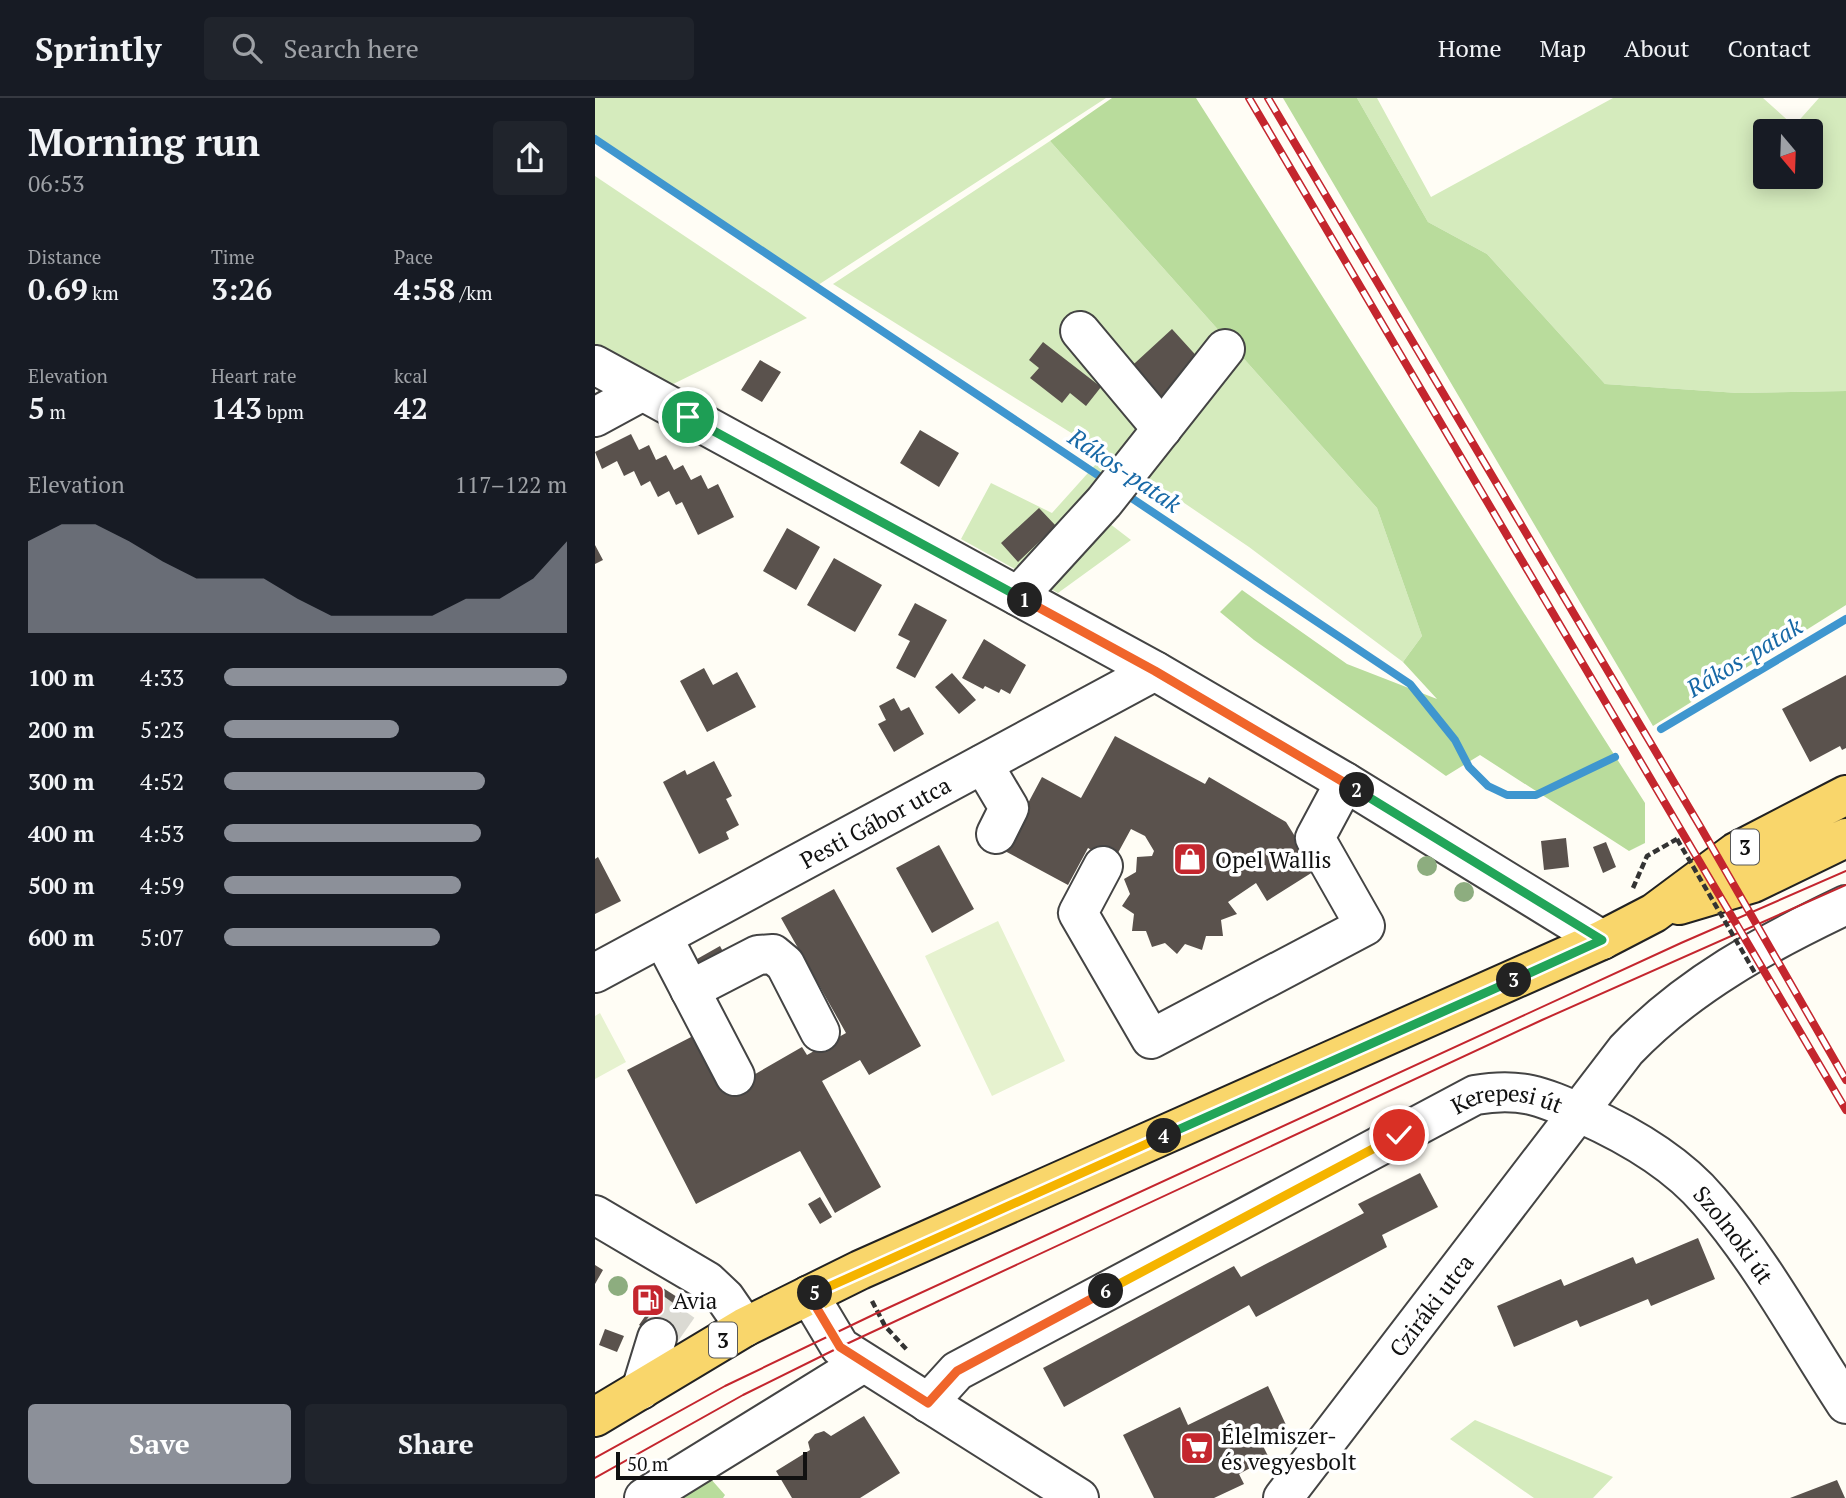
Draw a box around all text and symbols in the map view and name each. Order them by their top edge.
search box [204,17,694,80]
text: Sprintly [35,27,162,70]
icon: search [228,29,266,67]
text: Search here [284,31,419,65]
text: Home [1438,32,1502,64]
text: Map [1540,32,1586,64]
text: About [1624,32,1690,64]
text: Contact [1728,32,1811,64]
text: Morning run [28,117,260,167]
north arrow [1753,119,1823,189]
map controls [1753,119,1823,189]
button: share [493,121,567,195]
text: 06:53 [28,168,85,199]
text: Distance [28,244,101,269]
text: Time [211,244,254,269]
text: Pace [394,244,433,269]
text: 0.69 [28,269,88,309]
text: 3:26 [211,269,272,309]
text: 4:58 [394,269,455,309]
text: km [88,280,119,305]
text: /km [455,280,493,305]
text: Elevation [28,363,108,388]
text: Heart rate [211,363,296,388]
text: kcal [394,363,428,388]
pin [658,387,718,447]
text: 5 [28,388,45,428]
text: 143 [211,388,262,428]
text: 42 [394,388,428,428]
icon: arrive [669,398,707,436]
text: m [45,399,66,424]
text: bpm [262,399,304,424]
water label: Rákos-patak [1061,420,1188,520]
text: Elevation [28,469,125,500]
text: 117–122 m [455,469,567,500]
pin: 1 [1007,582,1043,618]
text: 1 [1019,587,1030,612]
water label: Rákos-patak [1679,610,1808,705]
text: 100 m [28,662,94,693]
text: 4:33 [140,662,184,693]
text: 200 m [28,714,94,745]
text: 5:23 [140,714,184,745]
text: 300 m [28,766,94,797]
text: 4:52 [140,766,184,797]
street label: Pesti Gábor utca [794,769,956,875]
pin: 2 [1339,772,1375,808]
text: 2 [1351,777,1362,802]
text: 400 m [28,818,94,849]
text: 4:53 [140,818,184,849]
road number: 3 [1731,830,1759,864]
shop icon: Opel Wallis [1171,840,1209,878]
place label: Opel Wallis [1215,844,1331,875]
text: 500 m [28,870,94,901]
text: 4:59 [140,870,184,901]
text: 600 m [28,922,94,953]
text: 5:07 [140,922,184,953]
pin: 3 [1497,962,1531,998]
text: 3 [1508,967,1519,992]
street label: Kerepesi út [1445,1076,1568,1121]
pin [1369,1105,1429,1165]
icon: check [1380,1116,1418,1154]
pin: 4 [1147,1118,1181,1154]
text: 4 [1158,1123,1169,1148]
street label: Szolnoki út [1687,1179,1781,1290]
street label: Cziráki utca [1382,1247,1480,1363]
pin: 6 [1089,1274,1123,1308]
pin: 5 [797,1276,833,1310]
text: 6 [1100,1278,1111,1303]
text: 5 [809,1280,820,1305]
fuel station icon: Avia [629,1281,667,1319]
place label: Avia [673,1285,718,1316]
road number: 3 [709,1322,737,1358]
button: Save [28,1404,291,1484]
button: Share [305,1404,567,1484]
place label: Élelmiszer- és vegyesbolt [1221,1420,1357,1477]
supermarket icon: Élelmiszer- és vegyesbolt [1178,1429,1216,1467]
scale bar [616,1449,807,1481]
text: 50 m [627,1451,668,1476]

